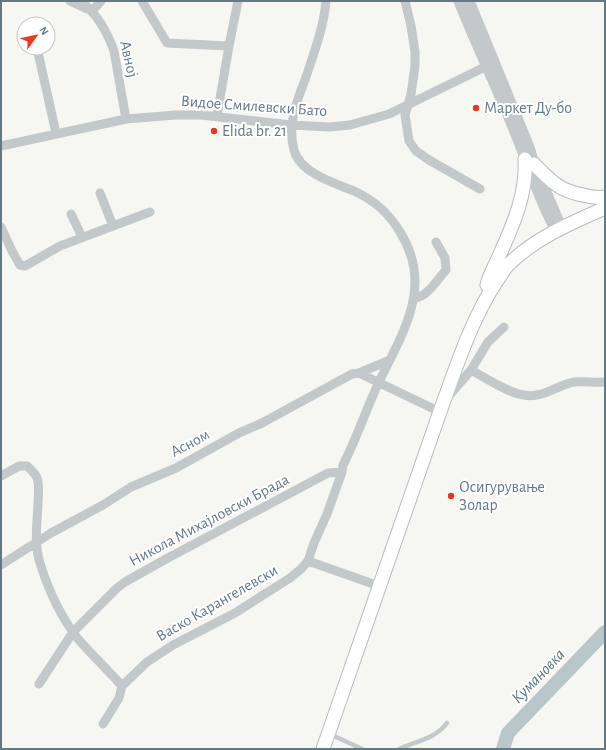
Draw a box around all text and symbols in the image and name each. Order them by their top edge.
north arrow [16,16,56,56]
text: N [37,25,51,37]
street label: Авној [116,39,141,79]
street label: Видое Смилевски Бато [180,93,328,119]
place label: Маркет Ду-бо [484,100,572,117]
marker: Маркет Ду-бо [471,103,481,113]
place label: Elida br. 21 [222,123,287,139]
marker: Elida br. 21 [209,126,219,136]
street label: Асном [168,426,212,460]
street label: Никола Михајловски Брада [126,471,292,570]
place label: Осигурување Золар [459,479,545,513]
marker: Осигурување Золар [446,491,456,501]
street label: Васко Карангелевски [154,562,280,644]
water label: Кумановка [508,646,568,706]

